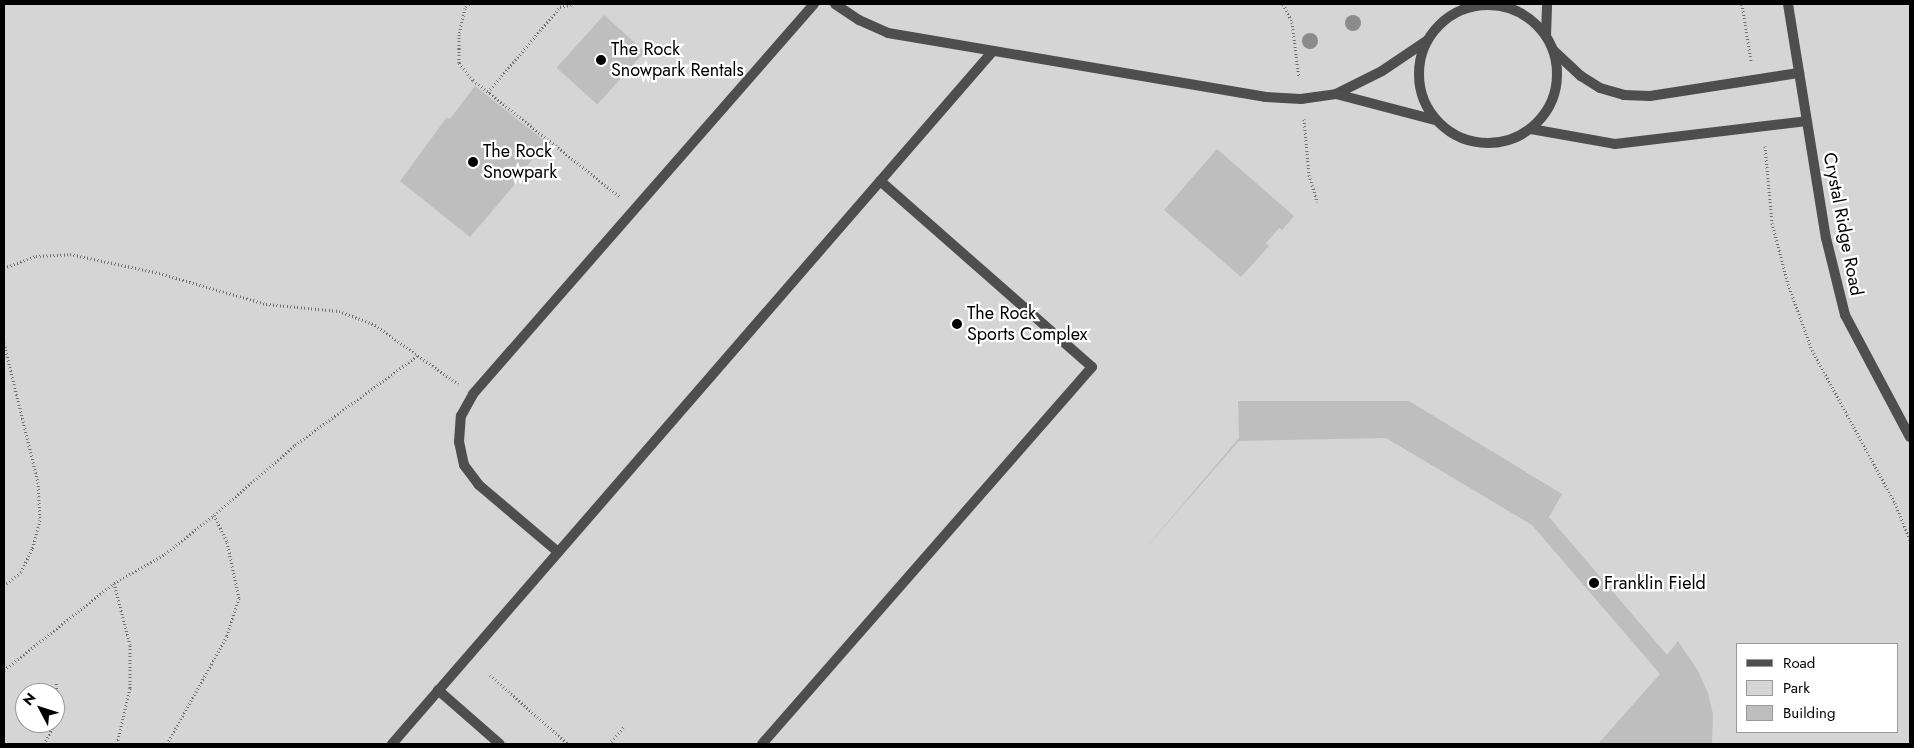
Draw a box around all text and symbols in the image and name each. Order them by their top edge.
place label: The Rock Snowpark Rentals [611,39,744,82]
marker: The Rock Snowpark Rentals [595,54,607,66]
place label: The Rock Snowpark [483,141,557,183]
street label: Crystal Ridge Road [1819,151,1867,297]
marker: The Rock Snowpark [467,156,479,168]
place label: The Rock Sports Complex [967,303,1087,346]
marker: The Rock Sports Complex [951,318,963,330]
place label: Franklin Field [1604,572,1706,594]
marker: Franklin Field [1588,577,1600,589]
legend [1736,643,1899,733]
text: Road [1783,652,1815,674]
text: Park [1783,677,1810,699]
north arrow [15,683,65,733]
text: N [18,688,41,710]
text: Building [1783,702,1835,724]

